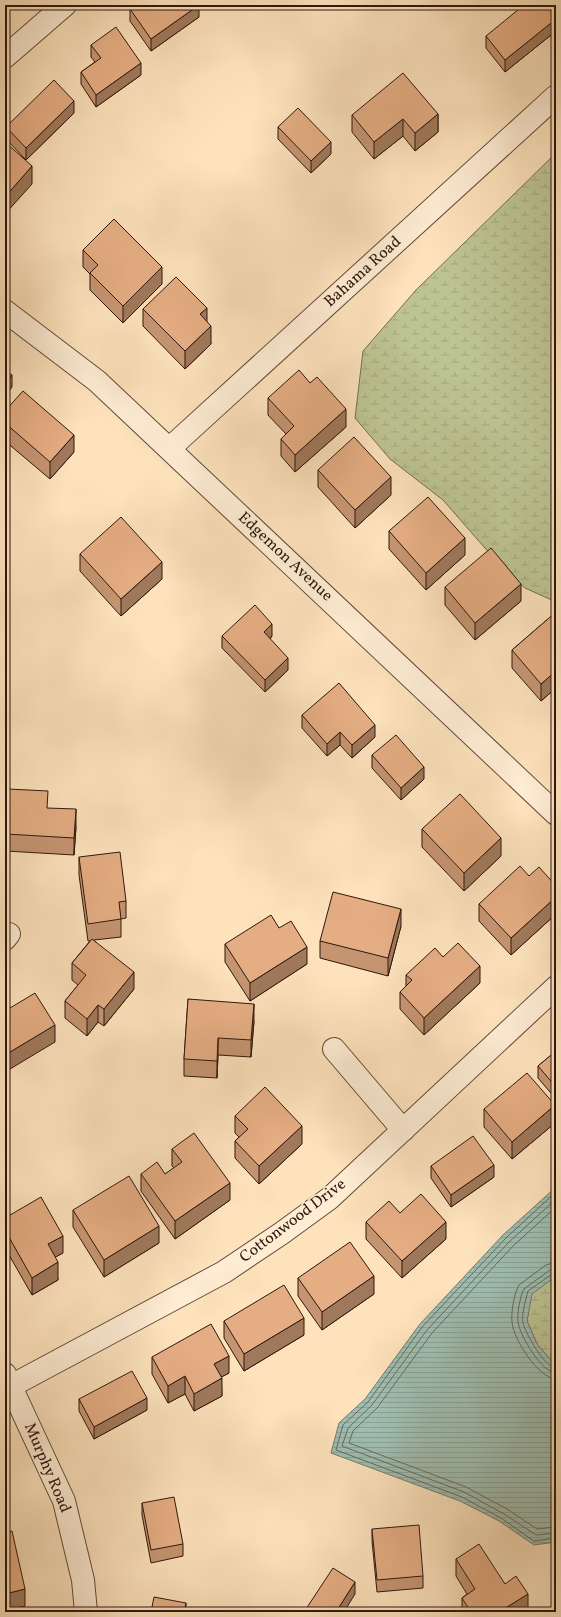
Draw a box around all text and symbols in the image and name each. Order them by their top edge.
street label: Bahama Road [320,231,406,313]
street label: Edgemon Avenue [233,507,337,607]
street label: Cottonwood Drive [235,1174,351,1268]
street label: Murphy Road [18,1420,76,1516]

